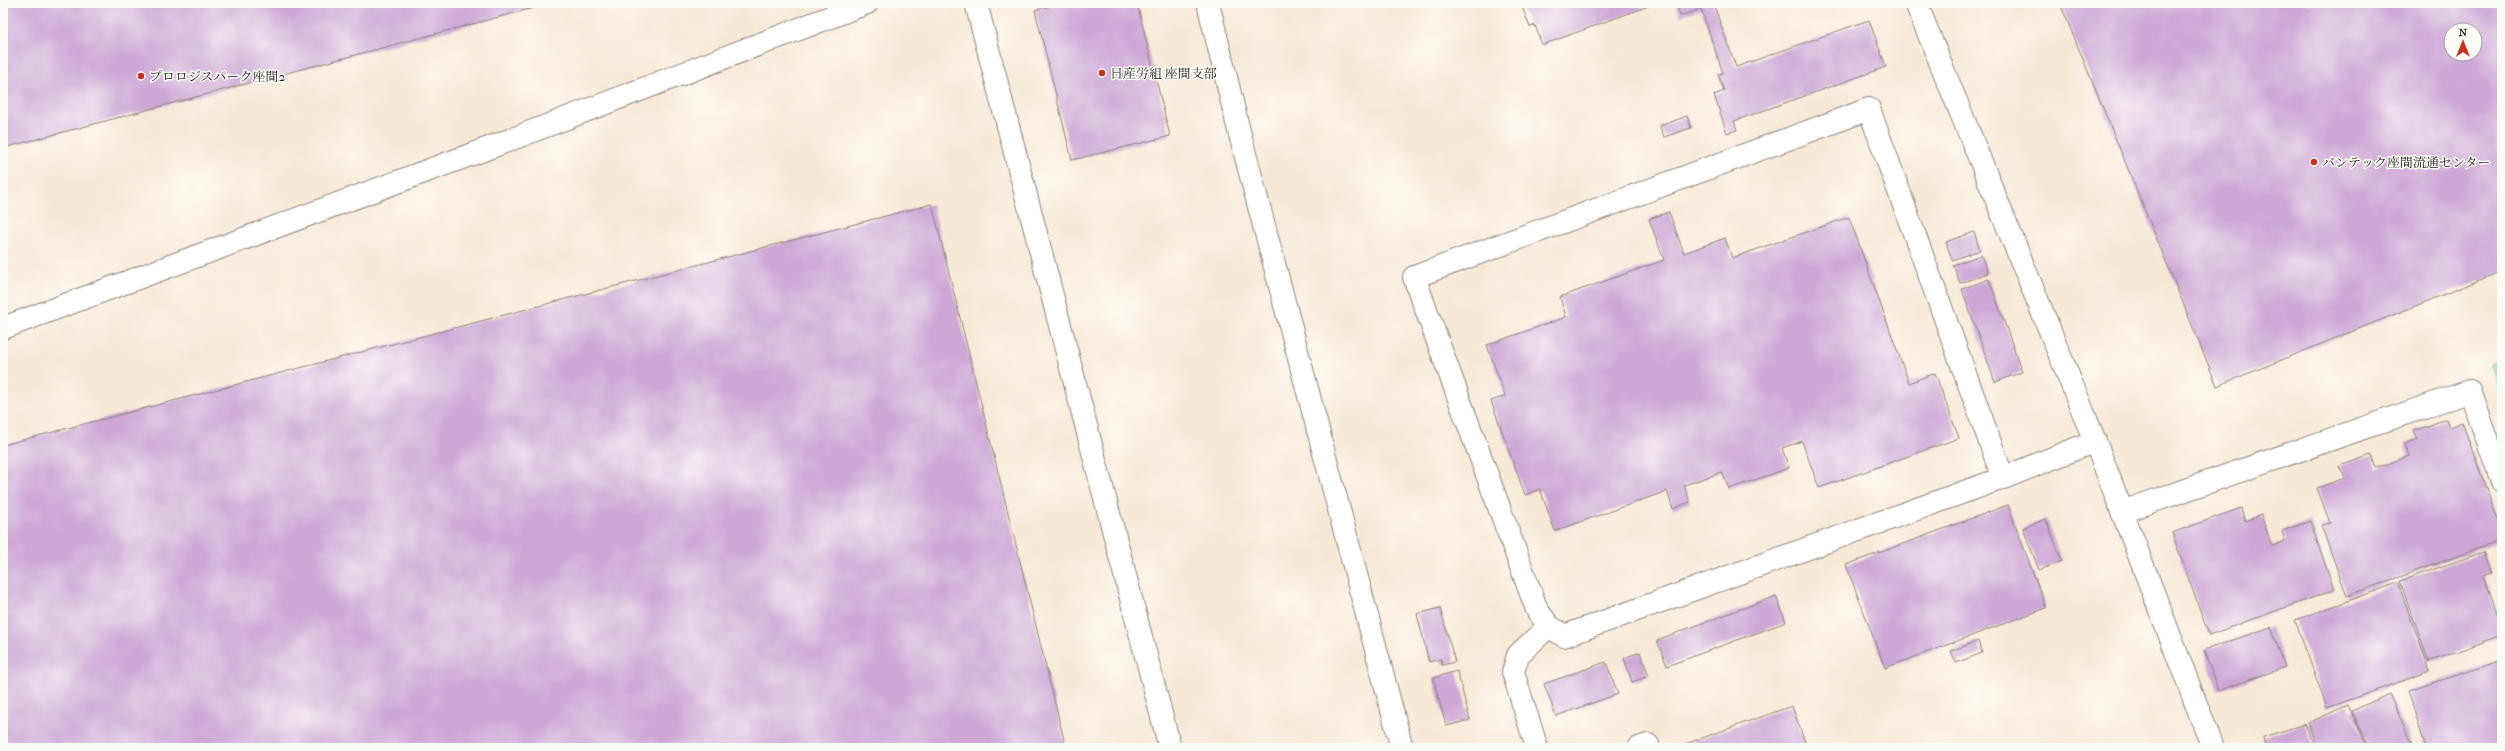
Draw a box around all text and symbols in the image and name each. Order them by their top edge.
north arrow [2443,22,2483,62]
text: N [2459,26,2468,39]
place label: 日産労組 座間支部 [1110,66,1217,81]
marker: 日産労組 座間支部 [1097,68,1107,78]
place label: プロロジスパーク座間2 [149,69,286,84]
marker: プロロジスパーク座間2 [136,71,146,81]
place label: バンテック座間流通センター [2322,155,2490,170]
marker: バンテック座間流通センター [2309,157,2319,167]

